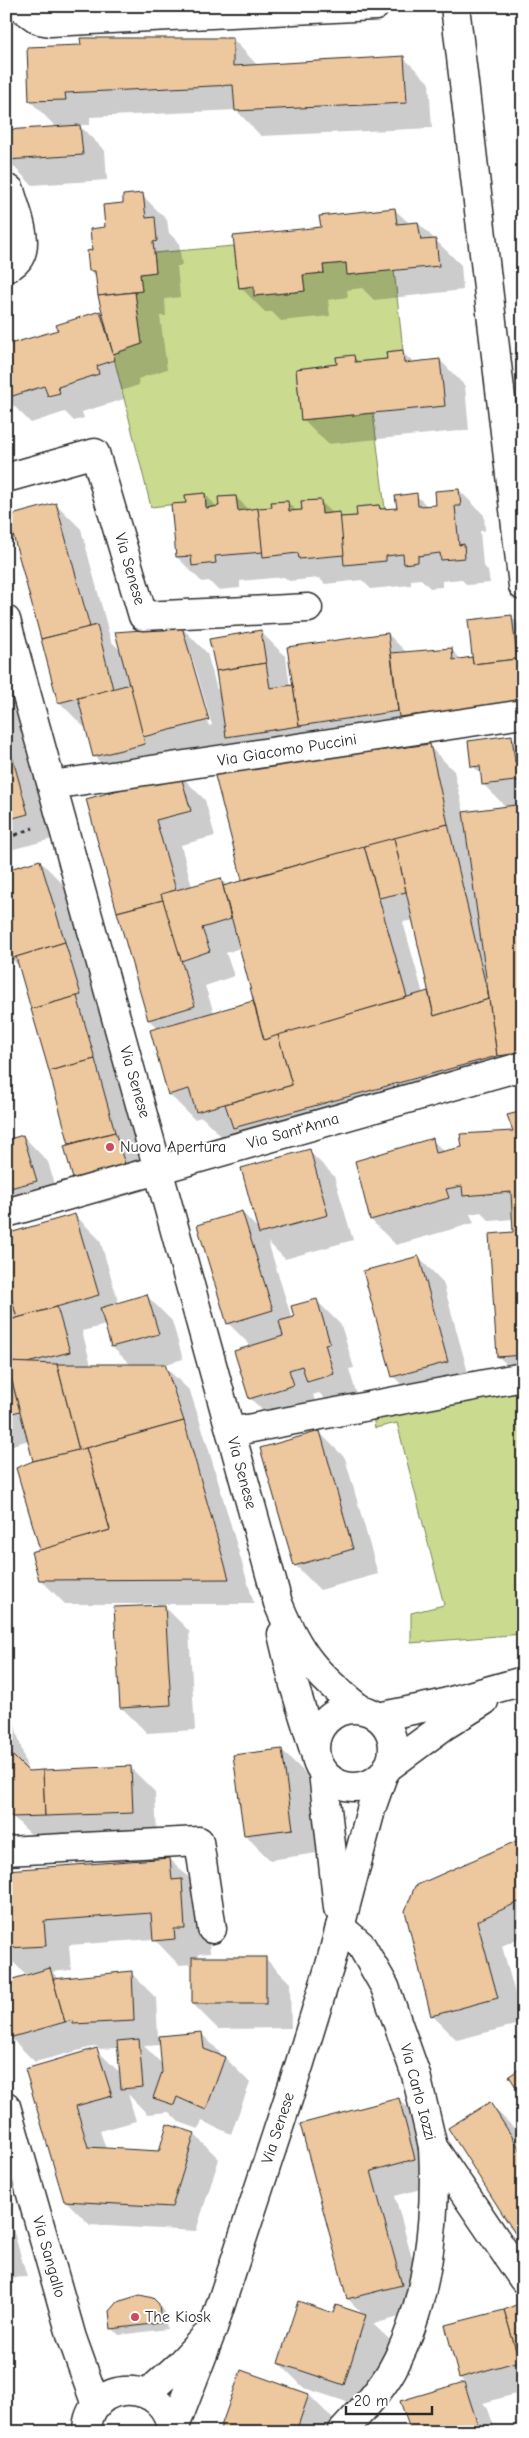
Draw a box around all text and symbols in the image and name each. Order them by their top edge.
street label: Via Senese [111,531,149,607]
street label: Via Giacomo Puccini [216,730,358,770]
street label: Via Senese [116,1044,154,1120]
street label: Via Sant'Anna [245,1109,341,1153]
place label: Nuova Apertura [120,1138,226,1156]
marker: Nuova Apertura [104,1141,116,1153]
street label: Via Senese [224,1435,260,1511]
street label: Via Carlo Iozzi [396,2042,440,2142]
street label: Via Senese [258,2090,298,2166]
street label: Via Sangallo [29,2214,69,2300]
place label: The Kiosk [145,2308,211,2326]
marker: The Kiosk [129,2311,141,2323]
scale bar [346,2383,433,2415]
text: 20 m [354,2392,388,2410]

